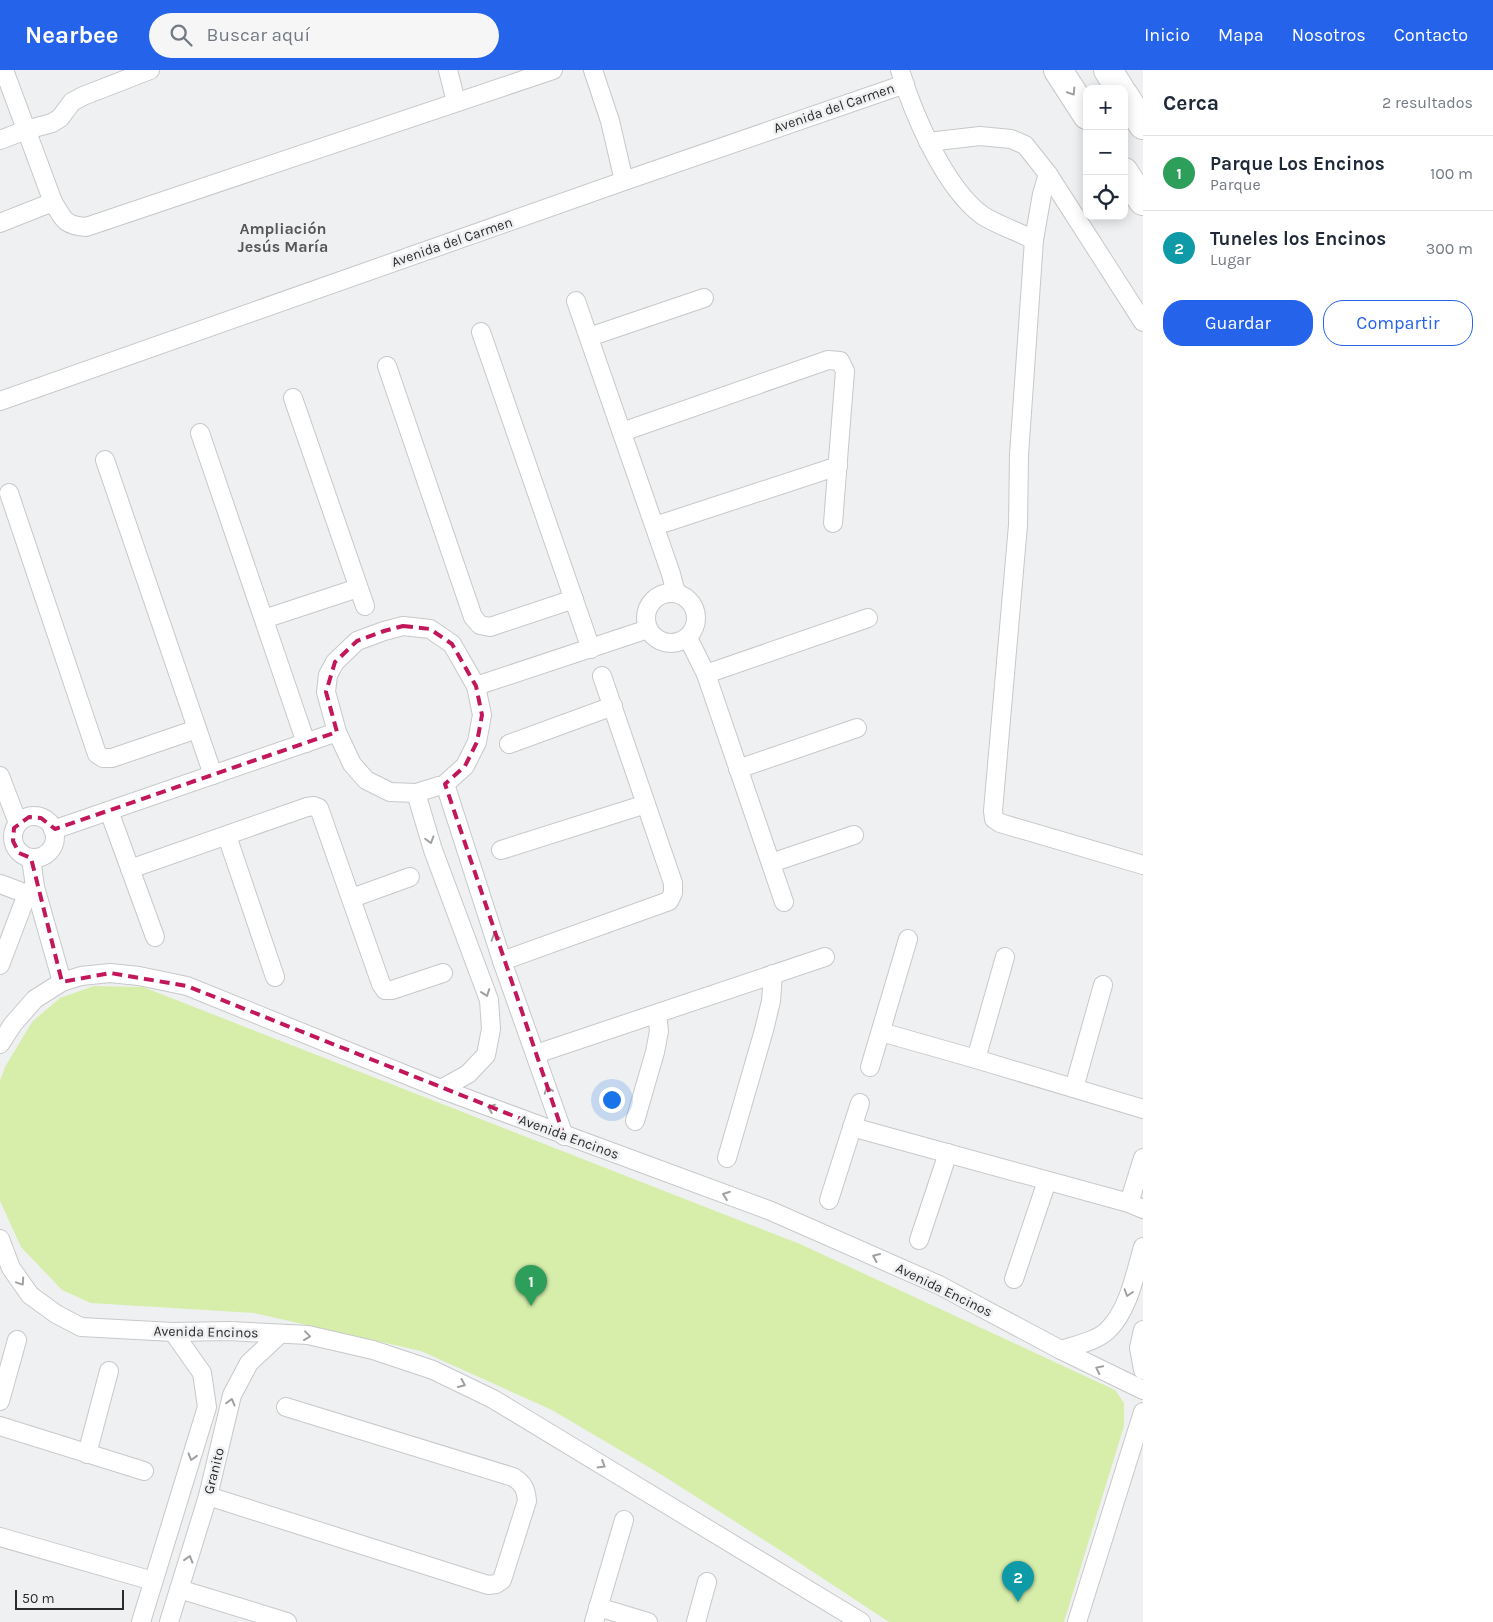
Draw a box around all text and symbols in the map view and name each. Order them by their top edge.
search box [149,13,499,58]
text: Nearbee [25,21,119,49]
icon: search [167,21,195,49]
text: Buscar aquí [207,24,310,46]
text: Inicio [1144,24,1190,46]
text: Mapa [1218,24,1264,46]
text: Nosotros [1292,24,1366,46]
text: Contacto [1394,24,1468,46]
street label: Avenida del Carmen [771,79,897,137]
map controls [1083,85,1128,220]
button: + [1083,85,1128,130]
one-way arrow [1066,87,1075,96]
text: Cerca [1163,91,1219,115]
text: 2 resultados [1382,93,1473,112]
button: − [1083,130,1128,175]
text: Parque Los Encinos [1210,153,1385,175]
text: 1 [1176,164,1182,183]
text: 100 m [1430,164,1473,183]
button: locate [1083,175,1128,220]
text: Parque [1210,175,1261,194]
street label: Avenida del Carmen [389,213,515,271]
district label: Ampliación Jesús María [238,219,328,256]
text: Tuneles los Encinos [1210,228,1386,250]
text: 2 [1174,239,1184,258]
text: 300 m [1426,239,1473,258]
text: Lugar [1210,250,1251,269]
button: Guardar [1163,300,1313,346]
button: Compartir [1323,300,1473,346]
one-way arrow [424,836,435,845]
one-way arrow [490,933,500,941]
one-way arrow [480,988,490,997]
one-way arrow [544,1086,554,1095]
your location [599,1087,625,1113]
one-way arrow [487,1104,496,1114]
street label: Avenida Encinos [517,1111,621,1163]
one-way arrow [722,1191,731,1201]
one-way arrow [872,1253,881,1264]
street label: Avenida Encinos [893,1259,995,1321]
pin: 1 [515,1265,547,1306]
one-way arrow [15,1277,24,1286]
one-way arrow [1124,1288,1134,1297]
street label: Avenida Encinos [153,1323,259,1341]
one-way arrow [303,1330,311,1341]
one-way arrow [1095,1365,1104,1375]
one-way arrow [457,1377,466,1388]
one-way arrow [225,1397,236,1406]
street label: Granito [200,1446,228,1496]
one-way arrow [187,1452,197,1460]
one-way arrow [597,1458,606,1468]
one-way arrow [183,1555,193,1563]
pin: 2 [1002,1561,1034,1602]
scale bar [15,1587,124,1610]
text: 50 m [22,1590,55,1607]

